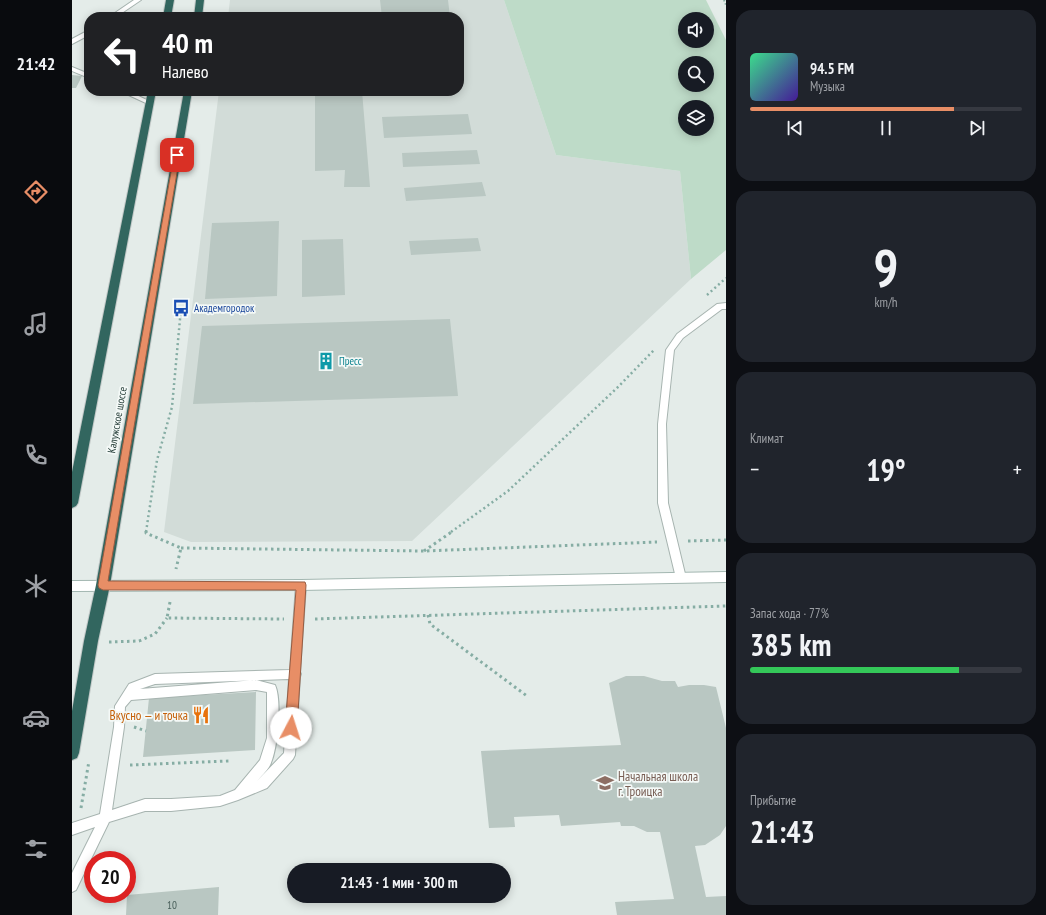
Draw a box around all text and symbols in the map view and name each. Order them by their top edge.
map controls [678,12,714,136]
button: sound [678,12,714,48]
text: 40 m [162,24,213,61]
icon: left [96,28,148,80]
text: 21:42 [17,52,55,75]
button: search [678,56,714,92]
text: 94.5 FM [810,59,854,78]
text: Налево [162,60,209,83]
text: Музыка [810,78,845,95]
button: layers [678,100,714,136]
icon: previous [784,117,806,139]
icon: pause [875,117,897,139]
icon: next [966,117,988,139]
pin [160,138,194,172]
icon: arrive [166,144,188,166]
icon: directions [22,178,50,206]
text: 9 [874,234,898,301]
text: km/h [874,294,898,311]
bus stop icon: Академгородок [171,298,191,318]
place label: Академгородок [194,301,255,315]
icon: music [22,310,50,338]
building icon: Пресс [316,351,336,371]
place label: Пресс [339,354,362,368]
street label: Калужское шоссе [104,385,130,454]
text: Климат [750,430,783,447]
icon: phone [22,441,50,469]
text: 19° [866,450,906,489]
text: − [750,455,759,483]
text: + [1013,455,1022,483]
icon: climate [22,572,50,600]
text: Запас хода · 77% [750,605,829,622]
text: 385 km [750,625,831,664]
icon: car [22,704,50,732]
restaurant icon: Вкусно — и точка [191,705,211,725]
place label: Вкусно — и точка [110,707,188,724]
position arrow [270,707,312,749]
place label: Начальная школа г. Троицка [618,768,698,800]
school or university icon: Начальная школа г. Троицка [595,773,615,793]
text: Прибытие [750,792,796,809]
text: 21:43 [750,812,815,851]
icon: filters [22,835,50,863]
speed limit sign: 20 [84,851,136,903]
text: 21:43 · 1 мин · 300 m [340,873,458,892]
house number: 10 [167,898,177,912]

